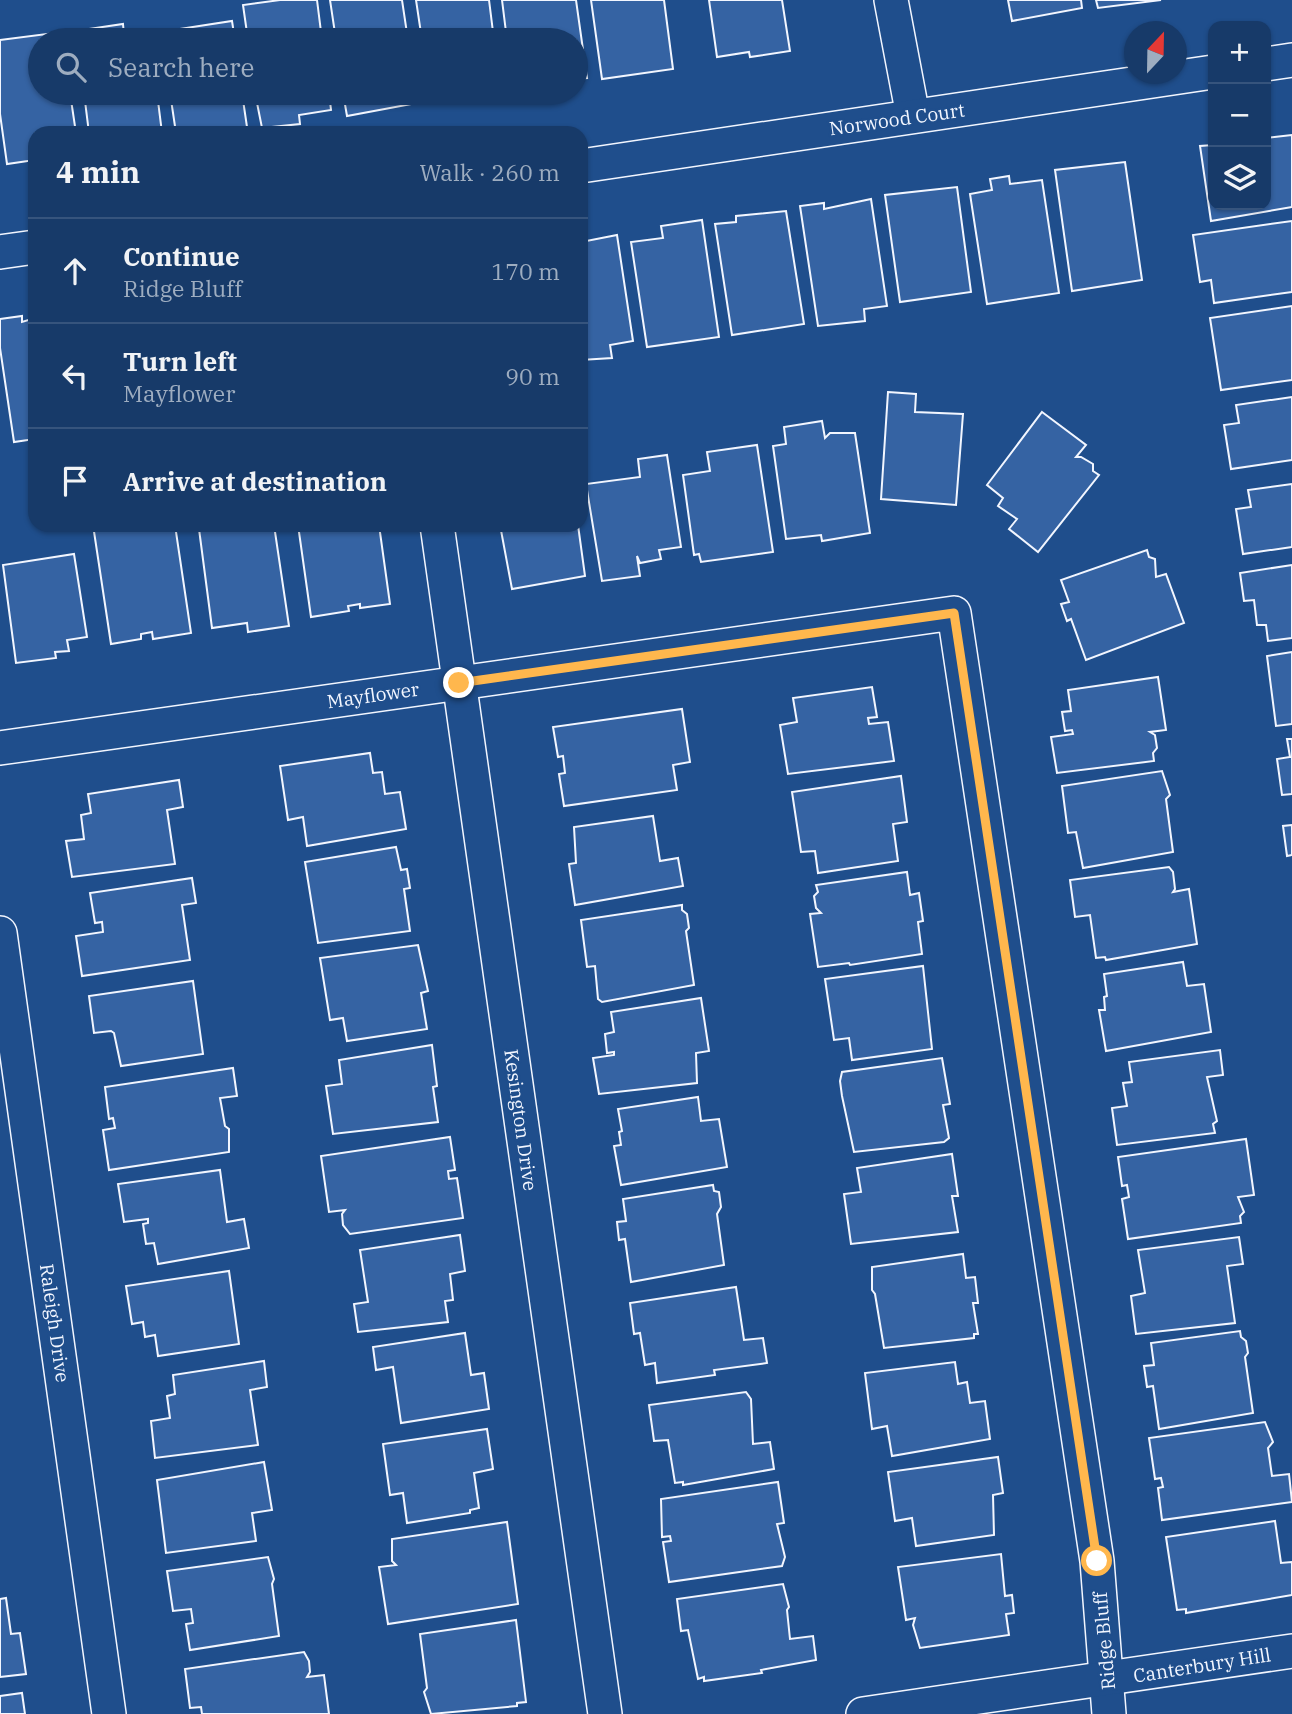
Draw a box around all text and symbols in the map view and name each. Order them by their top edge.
north arrow [1124,21,1187,84]
map controls [1208,21,1271,210]
button: + [1208,21,1271,84]
search box [28,28,588,105]
icon: search [52,48,90,86]
text: Search here [108,50,254,84]
button: − [1208,84,1271,147]
street label: Norwood Court [828,98,967,140]
button: layers [1208,147,1271,210]
text: 4 min [56,152,140,191]
text: Walk · 260 m [419,157,560,187]
text: Continue [123,239,240,273]
icon: ahead [56,252,94,290]
text: 170 m [491,256,560,286]
text: Ridge Bluff [123,273,242,303]
text: Turn left [123,344,237,378]
icon: left [56,357,94,395]
text: 90 m [505,361,560,391]
text: Mayflower [123,378,235,408]
icon: arrive [56,462,94,500]
text: Arrive at destination [123,464,387,498]
route end [443,667,474,698]
street label: Mayflower [325,677,421,713]
street label: Kesington Drive [499,1048,543,1192]
street label: Raleigh Drive [35,1262,75,1384]
route start [1081,1545,1112,1576]
street label: Ridge Bluff [1088,1589,1120,1691]
street label: Canterbury Hill [1131,1642,1273,1688]

